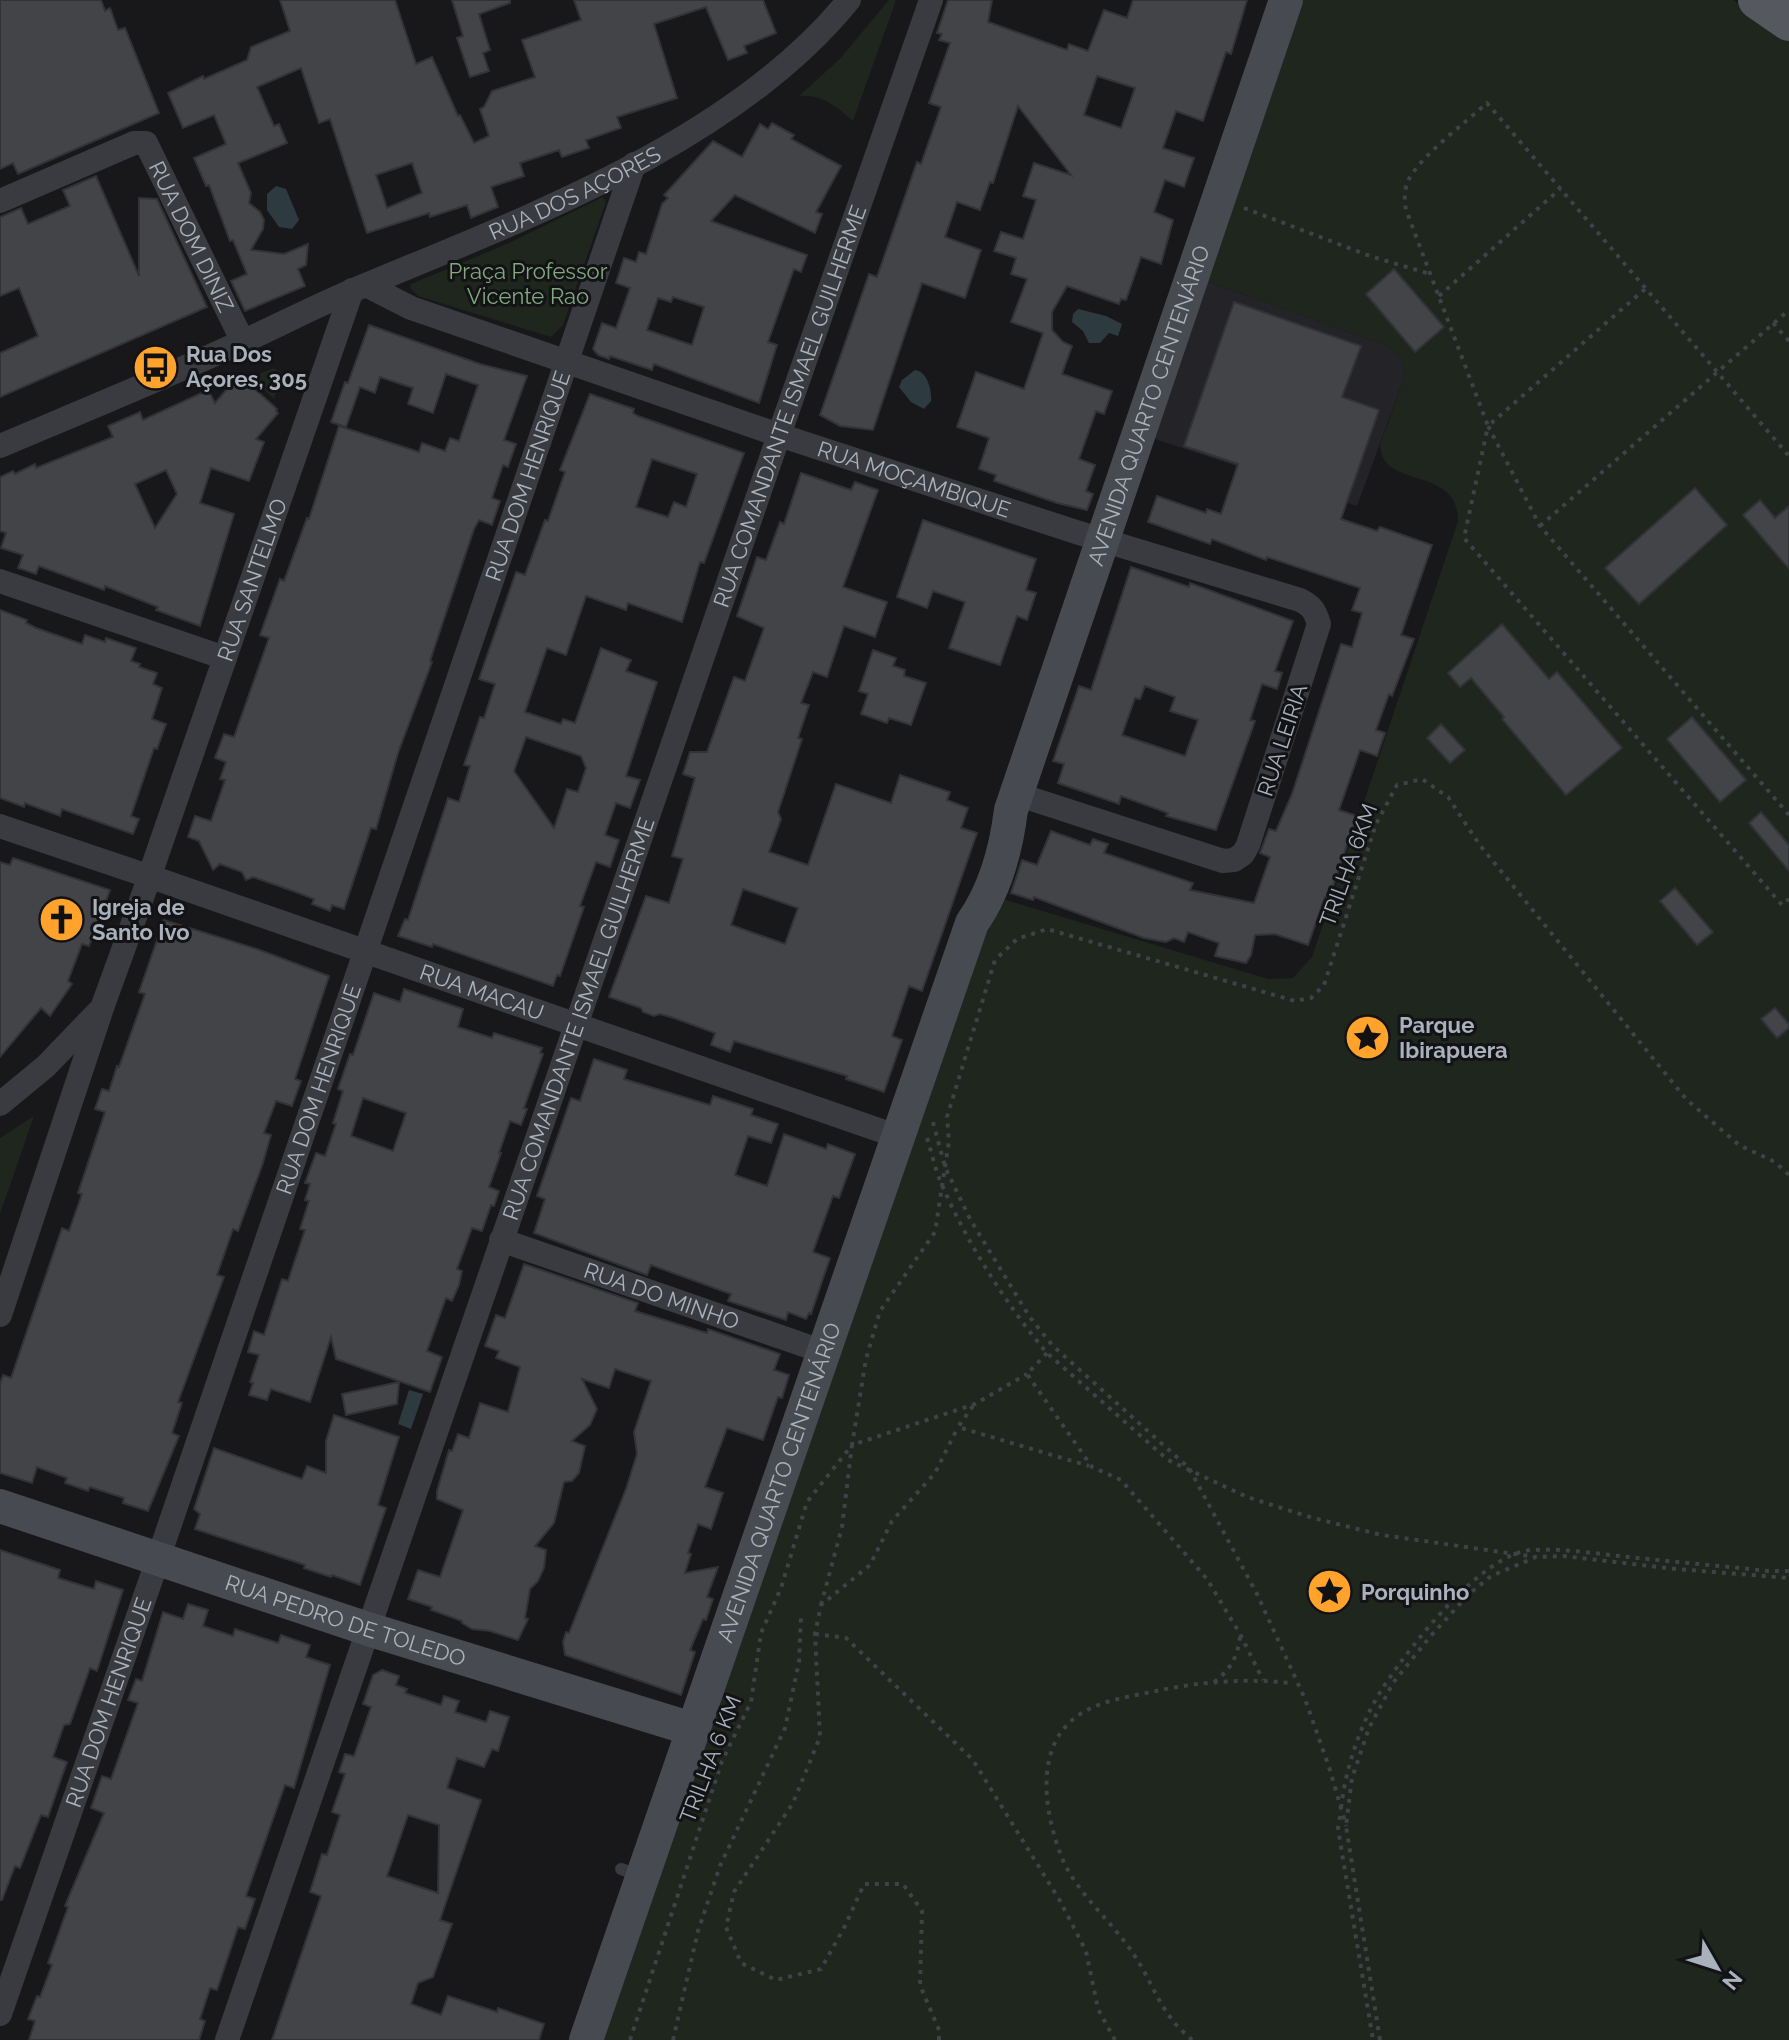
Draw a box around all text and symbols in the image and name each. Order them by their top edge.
street label: RUA DOS AÇORES [485,140,665,245]
street label: RUA DOM DINIZ [144,157,239,316]
street label: RUA COMANDANTE ISMAEL GUILHERME [708,202,871,611]
street label: AVENIDA QUARTO CENTENÁRIO [1082,242,1215,569]
park label: Praça Professor Vicente Rao [449,258,608,309]
place label: Rua Dos Açores, 305 [186,341,307,392]
bus stop icon: Rua Dos Açores, 305 [131,343,179,391]
street label: RUA DOM HENRIQUE [480,367,575,584]
street label: RUA MOÇAMBIQUE [814,435,1014,523]
street label: RUA SANTELMO [212,495,292,665]
street label: RUA LEIRIA [1252,680,1312,799]
street label: TRILHA 6KM [1314,800,1382,930]
street label: RUA COMANDANTE ISMAEL GUILHERME [497,814,659,1223]
place label: Igreja de Santo Ivo [92,894,190,945]
church icon: Igreja de Santo Ivo [37,896,85,944]
street label: RUA MACAU [416,958,547,1026]
street label: RUA DOM HENRIQUE [270,981,366,1198]
place label: Parque Ibirapuera [1399,1012,1508,1063]
place icon: Parque Ibirapuera [1344,1014,1392,1062]
street label: RUA DO MINHO [581,1257,743,1335]
street label: AVENIDA QUARTO CENTENÁRIO [711,1319,846,1646]
place icon: Porquinho [1306,1568,1354,1616]
street label: RUA PEDRO DE TOLEDO [222,1569,469,1671]
place label: Porquinho [1361,1579,1469,1605]
street label: RUA DOM HENRIQUE [60,1594,157,1811]
street label: TRILHA 6 KM [674,1692,746,1826]
north arrow [1677,1928,1757,2008]
text: N [1717,1966,1748,1995]

